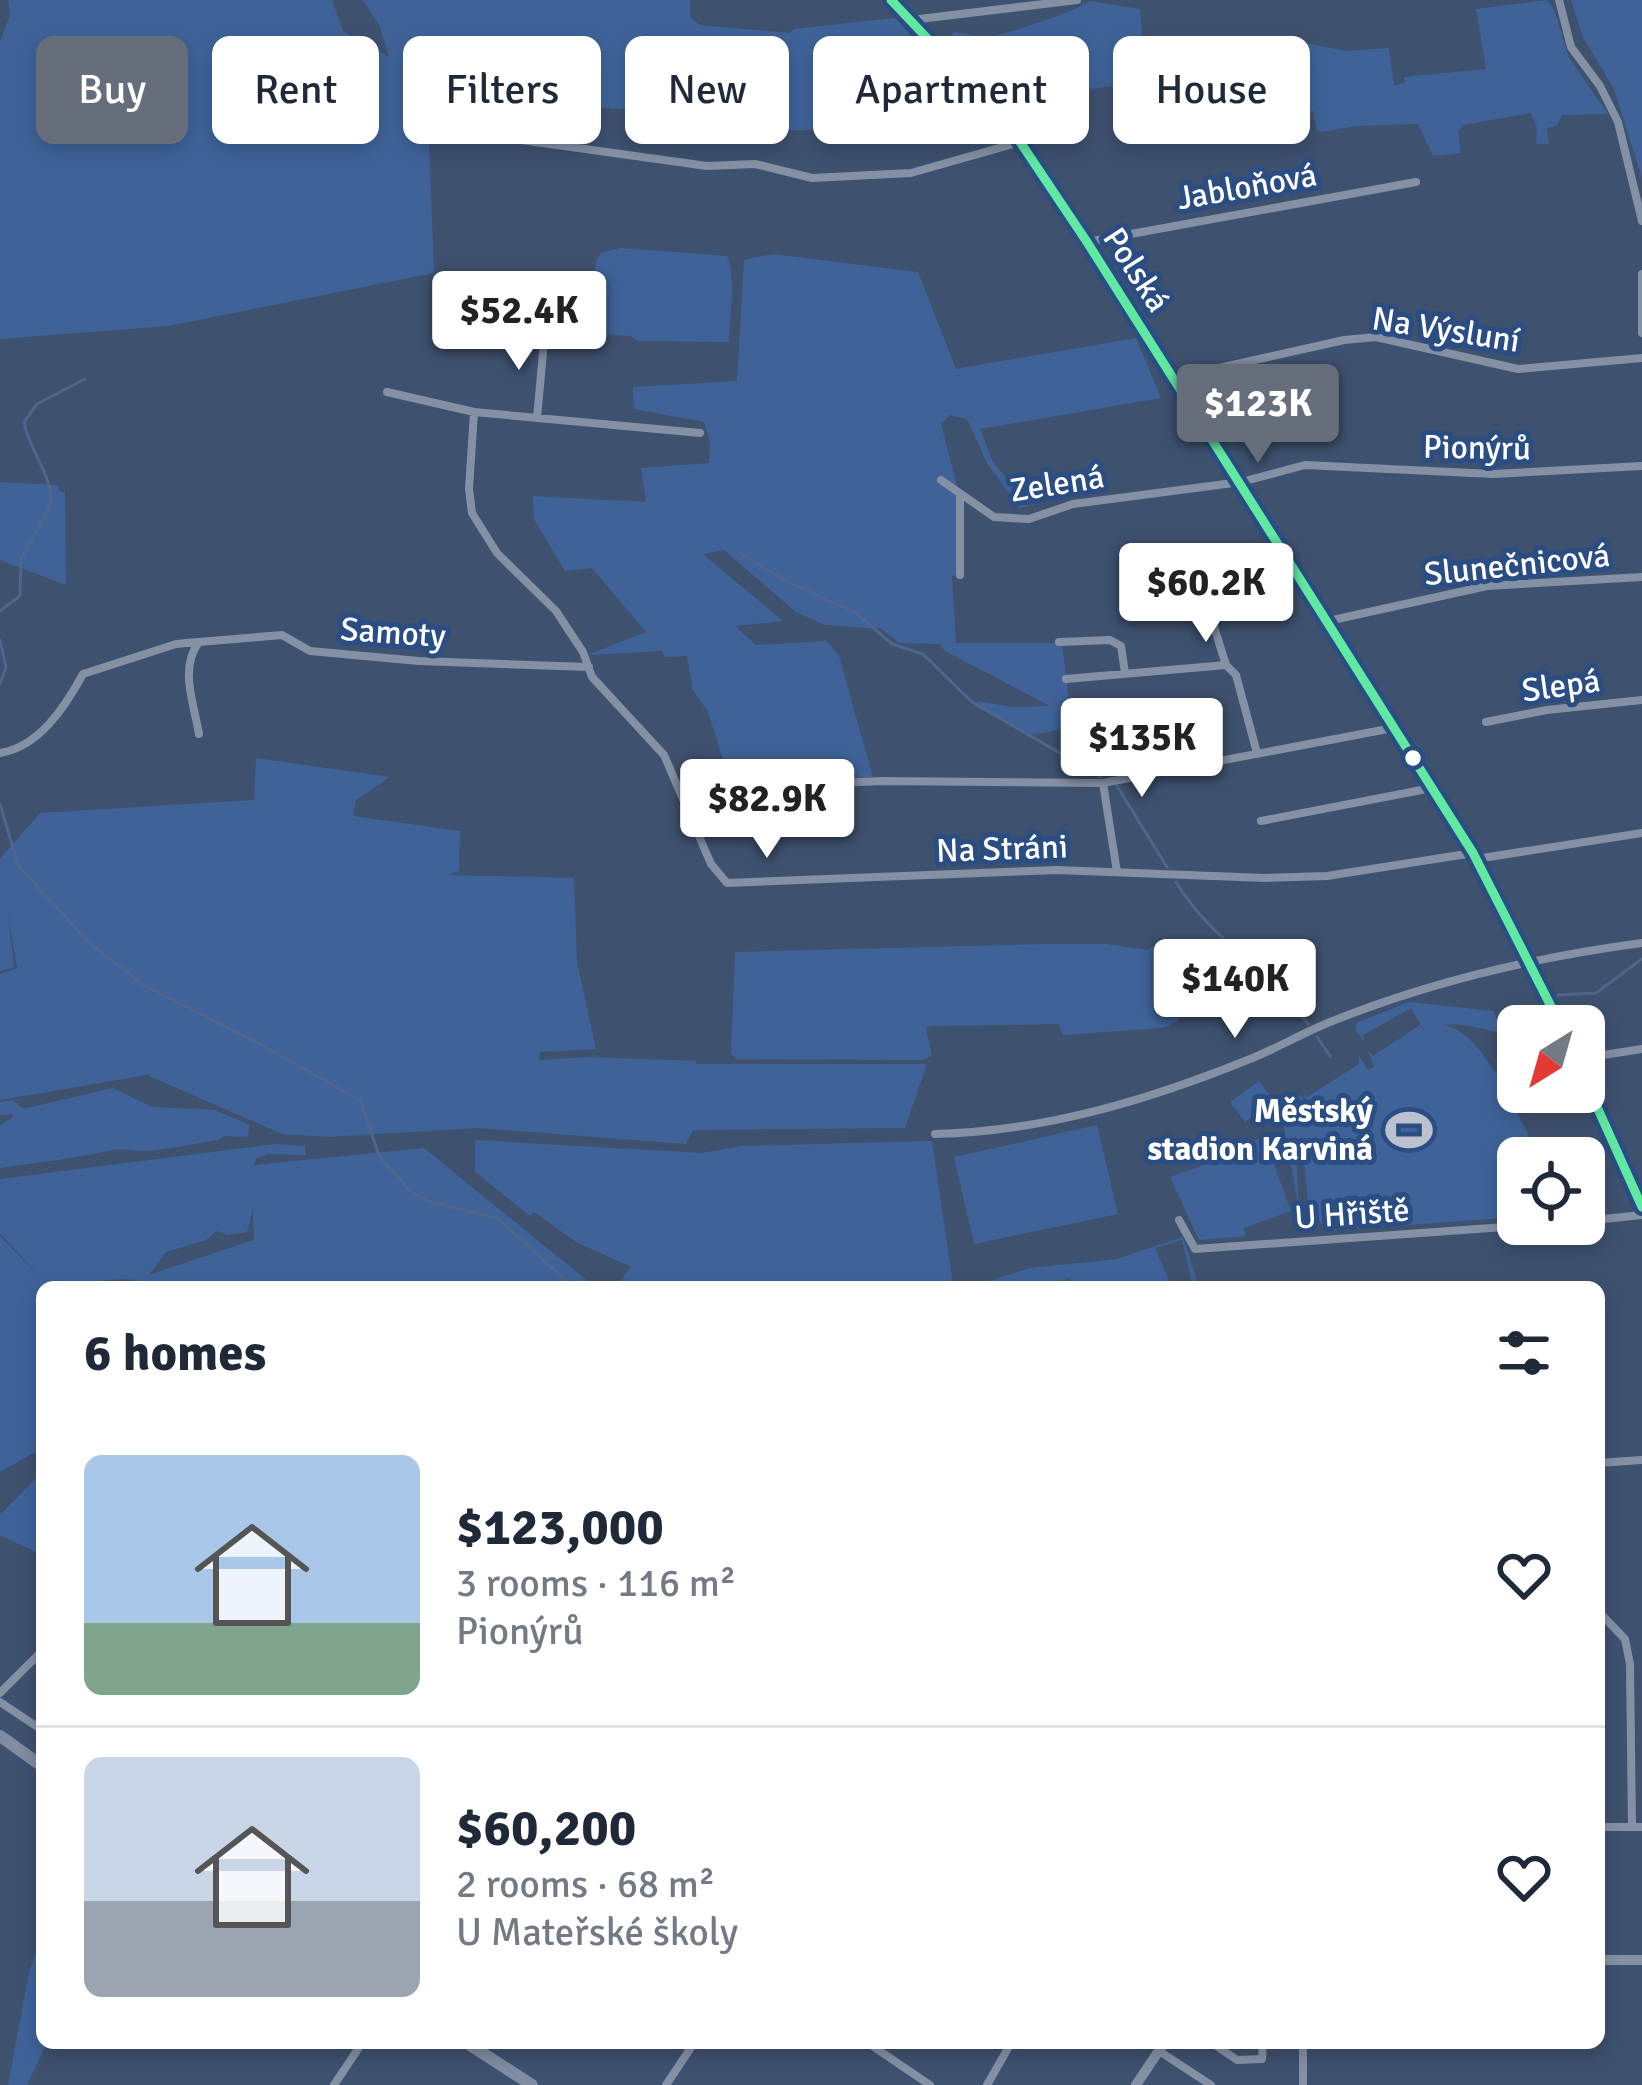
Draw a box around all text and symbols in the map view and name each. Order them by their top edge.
chip: Buy [36,36,188,144]
chip: Rent [212,36,379,144]
chip: Filters [403,36,601,144]
chip: New [625,36,789,144]
chip: Apartment [813,36,1089,144]
chip: House [1113,36,1310,144]
street label: Jabloňová [1174,155,1320,219]
street label: Polská [1094,220,1178,320]
pin: $52.4K [421,271,617,373]
text: $52.4K [459,286,579,334]
street label: Na Výsluní [1369,298,1523,362]
pin: $123K [1174,364,1342,466]
text: $123K [1204,379,1312,427]
street label: Pionýrů [1423,427,1531,469]
street label: Zelená [1007,456,1107,512]
street label: Slunečnicová [1422,535,1612,595]
pin: $60.2K [1108,543,1304,645]
text: $60.2K [1146,558,1266,606]
street label: Samoty [339,609,448,657]
street label: Slepá [1519,660,1603,712]
pin: $135K [1058,698,1226,800]
text: $135K [1088,713,1196,761]
unlabelled marker [1402,747,1424,769]
pin: $82.9K [669,759,865,861]
text: $82.9K [707,774,827,822]
street label: Na Stráni [935,826,1069,872]
pin: $140K [1151,939,1319,1041]
text: $140K [1181,954,1289,1002]
north arrow [1497,1005,1605,1113]
map controls [1497,1005,1605,1245]
place label: Městský stadion Karviná [1147,1091,1374,1170]
sports icon: Městský stadion Karviná [1384,1105,1434,1155]
button: locate [1497,1137,1605,1245]
street label: U Hřiště [1293,1190,1411,1238]
icon: filters [1491,1320,1557,1386]
text: 6 homes [84,1322,266,1385]
text: $123,000 [456,1496,664,1559]
icon: home [180,1503,324,1647]
icon: heart [1491,1542,1557,1608]
text: 3 rooms · 116 m² [456,1559,736,1607]
text: Pionýrů [456,1607,584,1655]
text: $60,200 [456,1797,636,1860]
icon: home [180,1805,324,1949]
icon: heart [1491,1844,1557,1910]
text: 2 rooms · 68 m² [456,1860,715,1908]
text: U Mateřské školy [456,1908,738,1956]

